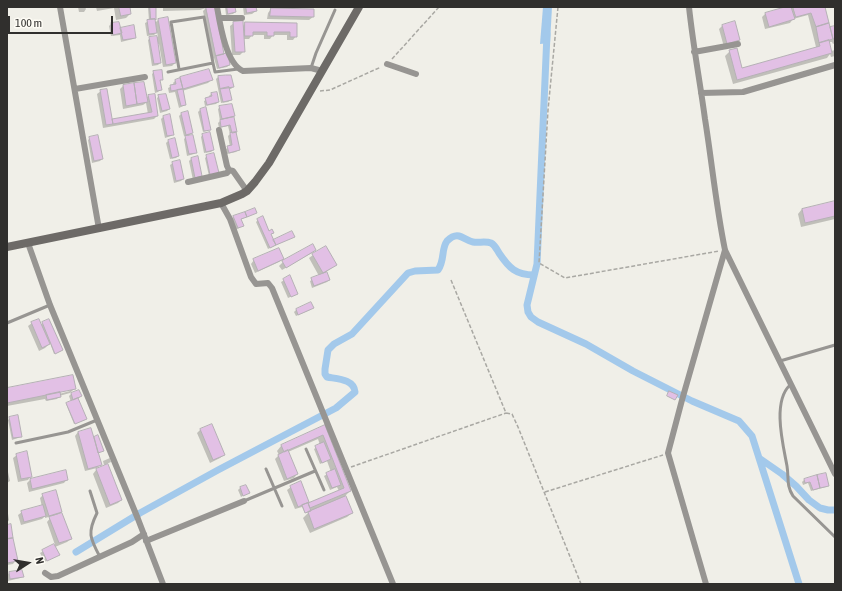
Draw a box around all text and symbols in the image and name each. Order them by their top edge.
scale bar [10,8,115,34]
text: 100 m [15,16,42,30]
north arrow [8,543,48,583]
text: N [33,556,46,565]

